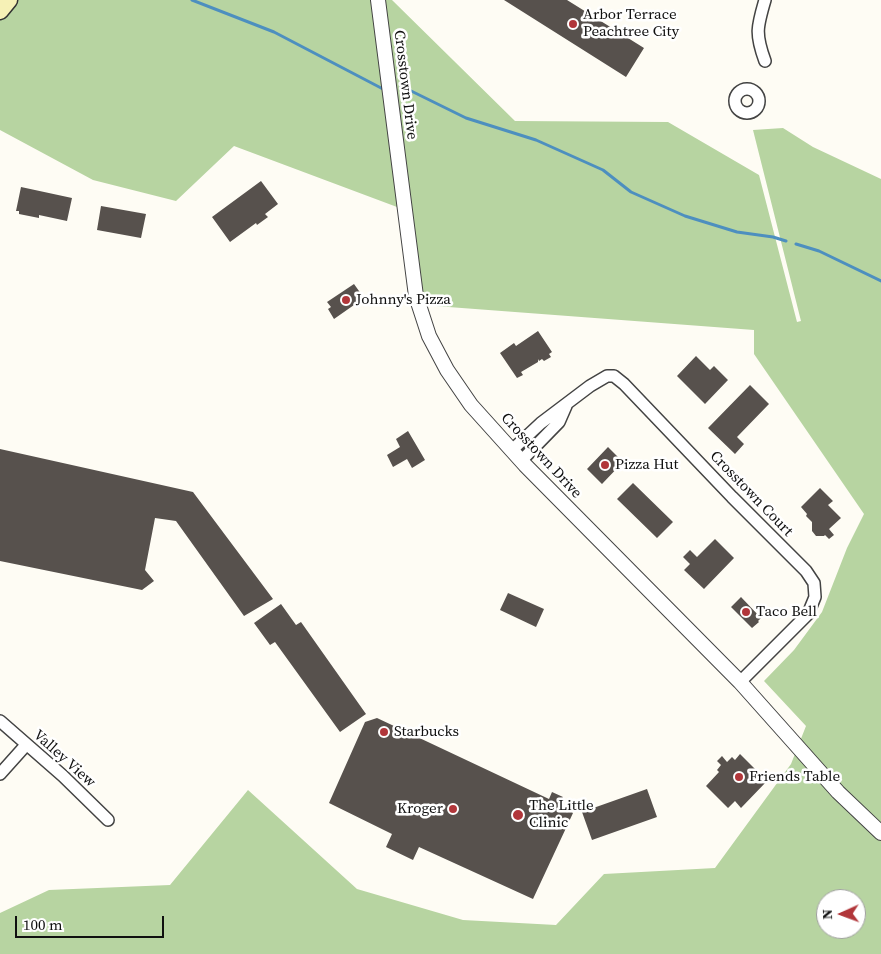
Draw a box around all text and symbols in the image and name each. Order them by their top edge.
place label: Arbor Terrace Peachtree City [583,6,679,41]
marker: Arbor Terrace Peachtree City [567,18,579,30]
street label: Crosstown Drive [389,29,421,141]
place label: Johnny's Pizza [356,291,451,309]
marker: Johnny's Pizza [340,294,352,306]
street label: Crosstown Drive [497,410,585,502]
street label: Crosstown Court [706,448,796,540]
place label: Pizza Hut [615,456,678,474]
marker: Pizza Hut [599,459,611,471]
place label: Taco Bell [756,603,817,621]
marker: Taco Bell [740,606,752,618]
place label: Starbucks [394,723,459,741]
street label: Valley View [29,726,99,792]
marker: Starbucks [378,726,390,738]
place label: Friends Table [749,768,840,786]
marker: Friends Table [733,771,745,783]
place label: The Little Clinic [529,797,594,832]
place label: Kroger [397,800,443,818]
marker: Kroger [447,803,459,815]
marker: The Little Clinic [511,808,525,822]
north arrow [816,889,866,939]
scale bar [18,906,166,938]
text: N [817,909,837,920]
text: 100 m [23,914,63,935]

